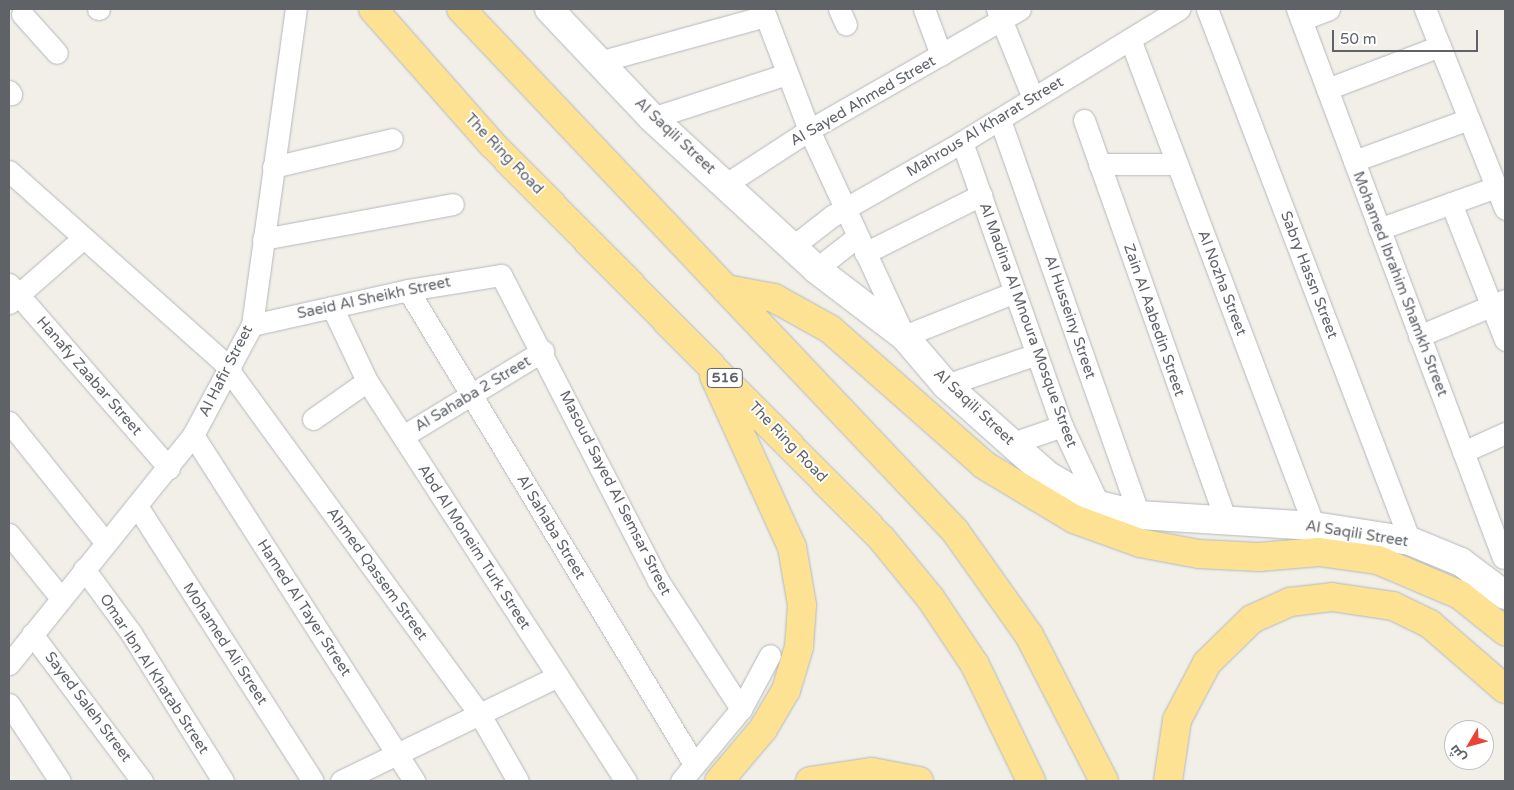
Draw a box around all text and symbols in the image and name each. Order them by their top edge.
scale bar [1334,20,1480,52]
text: 50 m [1340,30,1377,48]
street label: Al Sayed Ahmed Street [787,52,939,150]
street label: Mahrous Al Kharat Street [903,73,1067,181]
street label: Al Saqili Street [631,94,719,178]
street label: The Ring Road [461,110,547,198]
street label: Mohamed Ibrahim Shamkh Street [1349,169,1451,399]
street label: Al Madina Al Mnoura Mosque Street [975,200,1081,450]
street label: Sabry Hassn Street [1276,209,1342,341]
street label: Al Nozha Street [1194,228,1250,338]
street label: Zain Al Aabedin Street [1119,241,1189,399]
street label: Al Husseiny Street [1040,253,1100,381]
street label: Saeid Al Sheikh Street [296,273,452,323]
street label: Hanafy Zaabar Street [32,313,146,439]
street label: Al Hafir Street [195,322,257,420]
street label: Al Sahaba 2 Street [412,352,534,436]
street label: Al Saqili Street [930,365,1018,449]
road number: 516 [706,366,744,389]
street label: Masoud Sayed Al Semsar Street [555,388,675,598]
street label: The Ring Road [745,398,831,486]
street label: Abd Al Moneim Turk Street [414,461,534,633]
street label: Al Sahaba Street [513,472,589,582]
street label: Ahmed Qassem Street [323,504,431,644]
street label: Al Saqili Street [1304,517,1410,551]
street label: Hamed Al Tayer Street [253,536,355,680]
street label: Mohamed Ali Street [179,580,271,708]
street label: Omar Ibn Al Khatab Street [96,591,212,757]
street label: Sayed Saleh Street [41,648,135,766]
north arrow [1444,720,1494,770]
text: ش [1445,741,1470,766]

